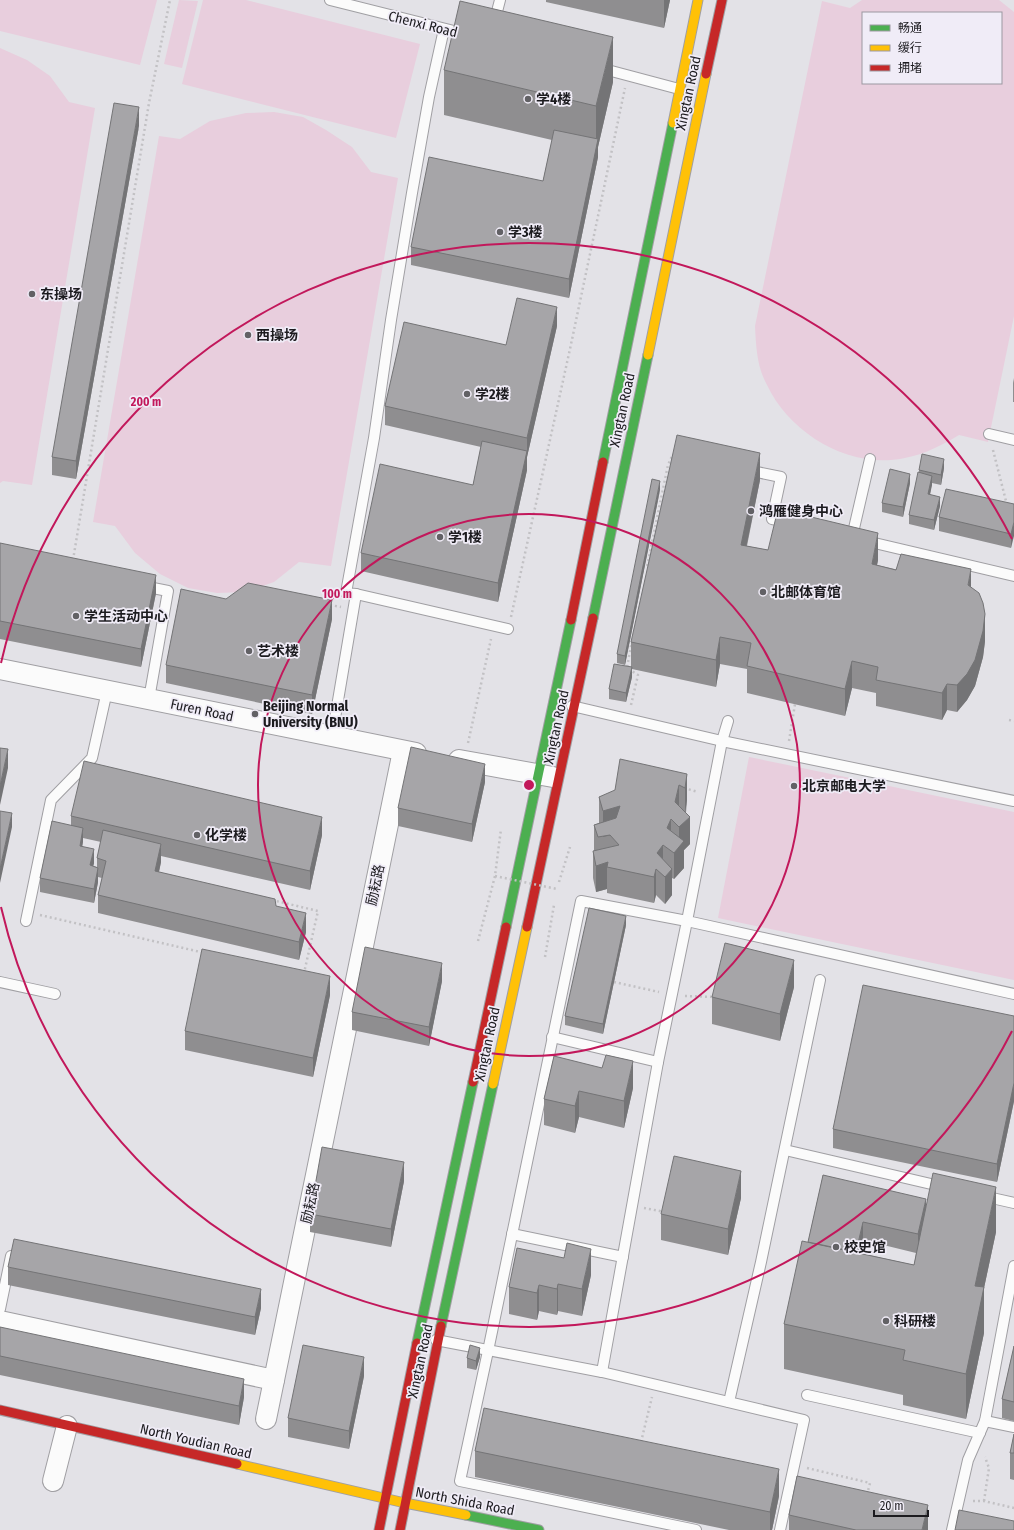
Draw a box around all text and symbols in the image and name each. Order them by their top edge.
street label: Chenxi Road [387,8,459,41]
legend [862,12,1002,84]
text: 畅通 [898,21,922,35]
text: 缓行 [898,41,922,55]
street label: Xingtan Road [672,54,705,132]
text: 拥堵 [898,61,922,75]
place label: 学4楼 [536,91,571,108]
marker: 学4楼 [523,94,533,104]
place label: 学3楼 [508,224,543,241]
marker: 学3楼 [495,227,505,237]
place label: 东操场 [40,286,82,303]
marker: 东操场 [27,289,37,299]
place label: 西操场 [256,327,298,344]
marker: 西操场 [243,330,253,340]
street label: Xingtan Road [606,371,639,449]
place label: 学2楼 [475,386,509,403]
marker: 学2楼 [462,389,472,399]
text: 200 m [130,395,161,409]
place label: 鸿雁健身中心 [759,503,843,520]
marker: 鸿雁健身中心 [746,506,756,516]
place label: 学1楼 [448,529,482,546]
marker: 学1楼 [435,532,445,542]
place label: 北邮体育馆 [771,584,841,601]
text: 100 m [322,587,352,601]
marker: 北邮体育馆 [758,587,768,597]
place label: 学生活动中心 [84,608,168,625]
marker: 学生活动中心 [71,611,81,621]
place label: 艺术楼 [257,643,299,660]
marker: 艺术楼 [244,646,254,656]
street label: Xingtan Road [540,688,573,766]
street label: Furen Road [169,696,235,725]
place label: Beijing Normal University (BNU) [263,698,358,731]
marker: Beijing Normal University (BNU) [250,709,260,719]
centre of rings [522,778,536,792]
place label: 北京邮电大学 [802,778,886,795]
marker: 北京邮电大学 [789,781,799,791]
place label: 化学楼 [205,827,247,844]
marker: 化学楼 [192,830,202,840]
street label: 励耘路 [363,863,388,907]
street label: Xingtan Road [471,1005,504,1083]
street label: 励耘路 [298,1181,323,1225]
place label: 校史馆 [844,1239,886,1256]
marker: 校史馆 [831,1242,841,1252]
place label: 科研楼 [894,1313,936,1330]
marker: 科研楼 [881,1316,891,1326]
street label: Xingtan Road [404,1322,437,1400]
street label: North Youdian Road [138,1420,254,1463]
street label: North Shida Road [414,1484,516,1519]
scale bar [874,1492,928,1518]
text: 20 m [880,1499,904,1513]

